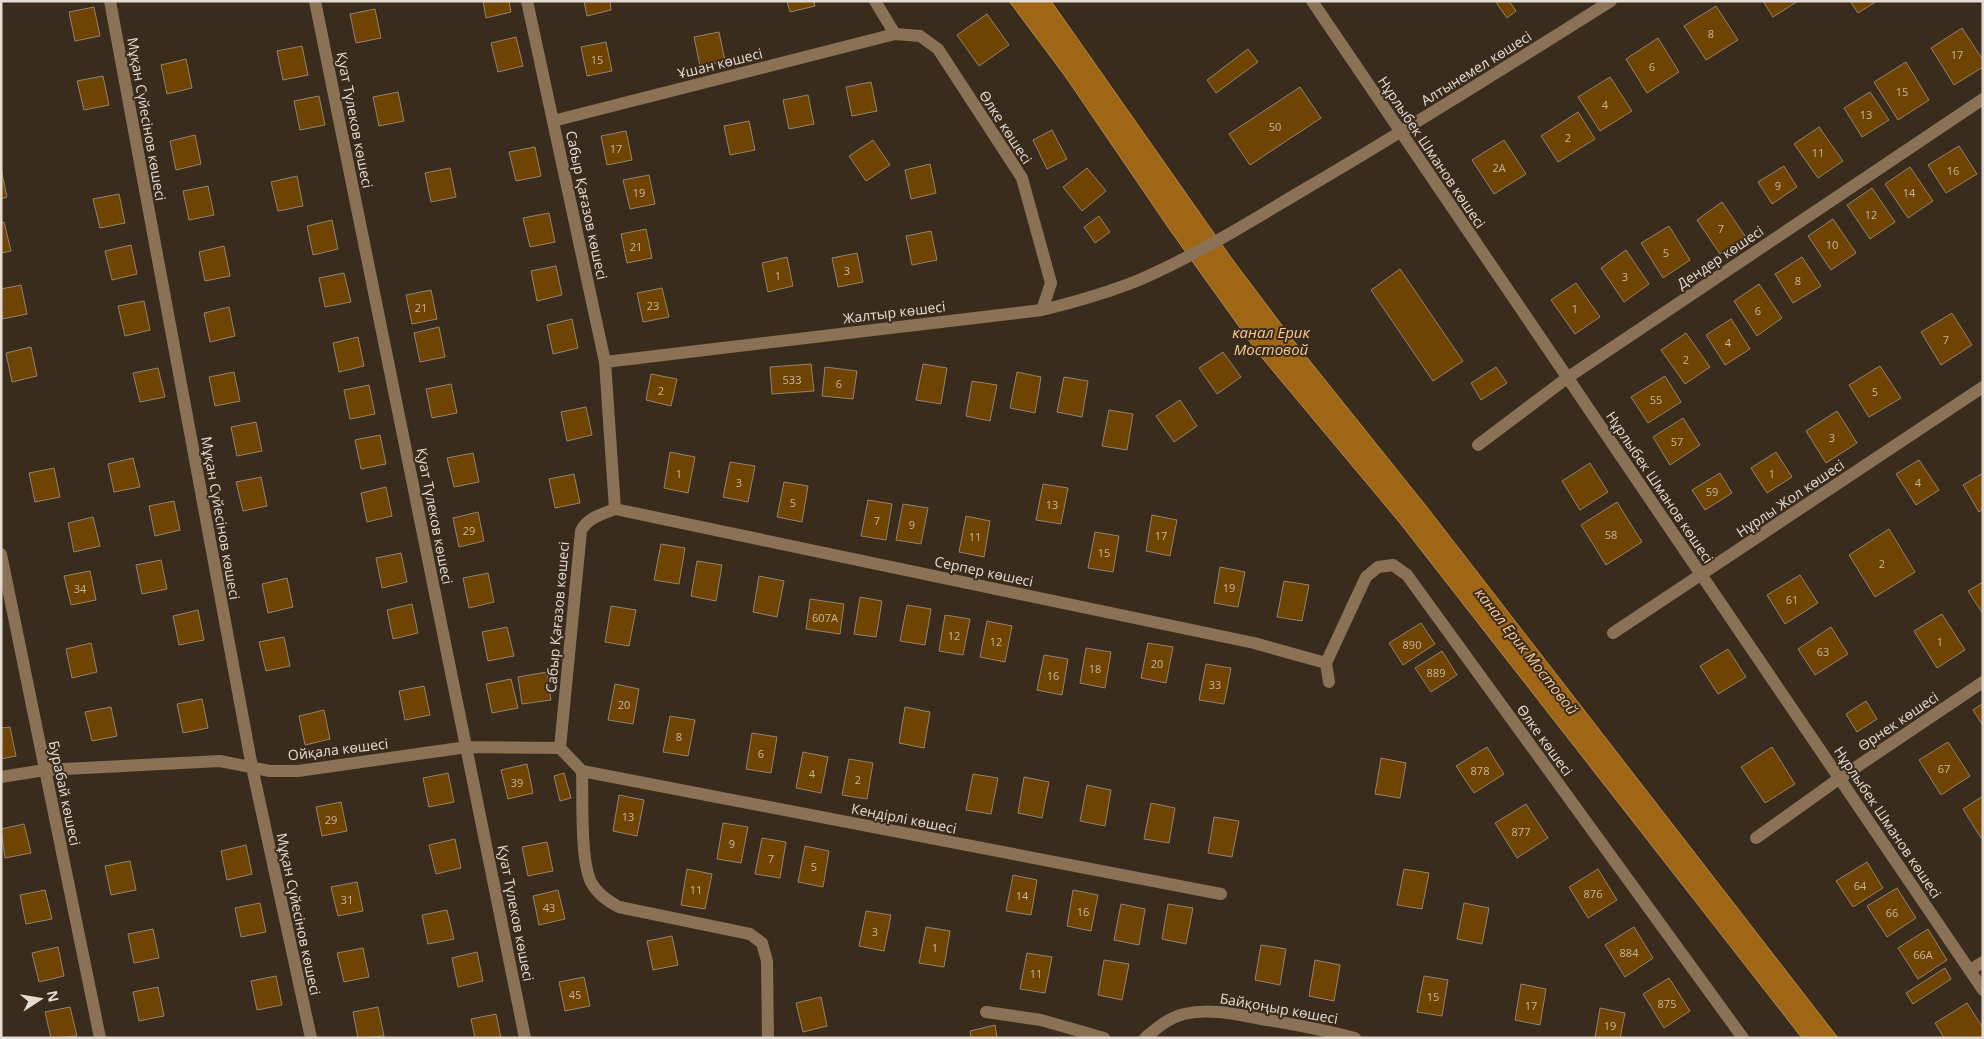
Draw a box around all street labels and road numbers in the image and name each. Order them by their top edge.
street label: Алтынемел көшесі [1417,26,1535,110]
street label: Мұқан Сүйесінов көшесі [123,36,171,202]
street label: Ұшан көшесі [676,43,764,83]
street label: Қуат Түлеков көшесі [332,50,378,190]
street label: Нұрлыбек Шманов көшесі [1374,72,1490,232]
street label: Өлке көшесі [975,87,1037,167]
street label: Сабыр Қағазов көшесі [562,129,612,281]
street label: Дендер көшесі [1673,221,1767,293]
street label: Жалтыр көшесі [842,296,946,328]
street label: Нұрлыбек Шманов көшесі [1602,407,1718,567]
street label: Мұқан Сүйесінов көшесі [197,435,245,601]
street label: Қуат Түлеков көшесі [412,446,458,586]
street label: Нұрлы Жол көшесі [1732,455,1848,541]
street label: Сабыр Қағазов көшесі [541,541,573,693]
street label: Серпер көшесі [933,551,1035,591]
street label: Өрнек көшесі [1854,687,1942,755]
street label: Өлке көшесі [1513,700,1577,780]
street label: Ойқала көшесі [287,733,389,765]
street label: Бурабай көшесi [45,739,85,847]
street label: Нұрлыбек Шманов көшесі [1830,742,1946,902]
street label: Кендірлі көшесі [850,798,958,838]
street label: Мұқан Сүйесінов көшесі [273,831,325,997]
street label: Қуат Түлеков көшесі [493,843,539,983]
street label: Байқоңыр көшесi [1218,988,1340,1028]

